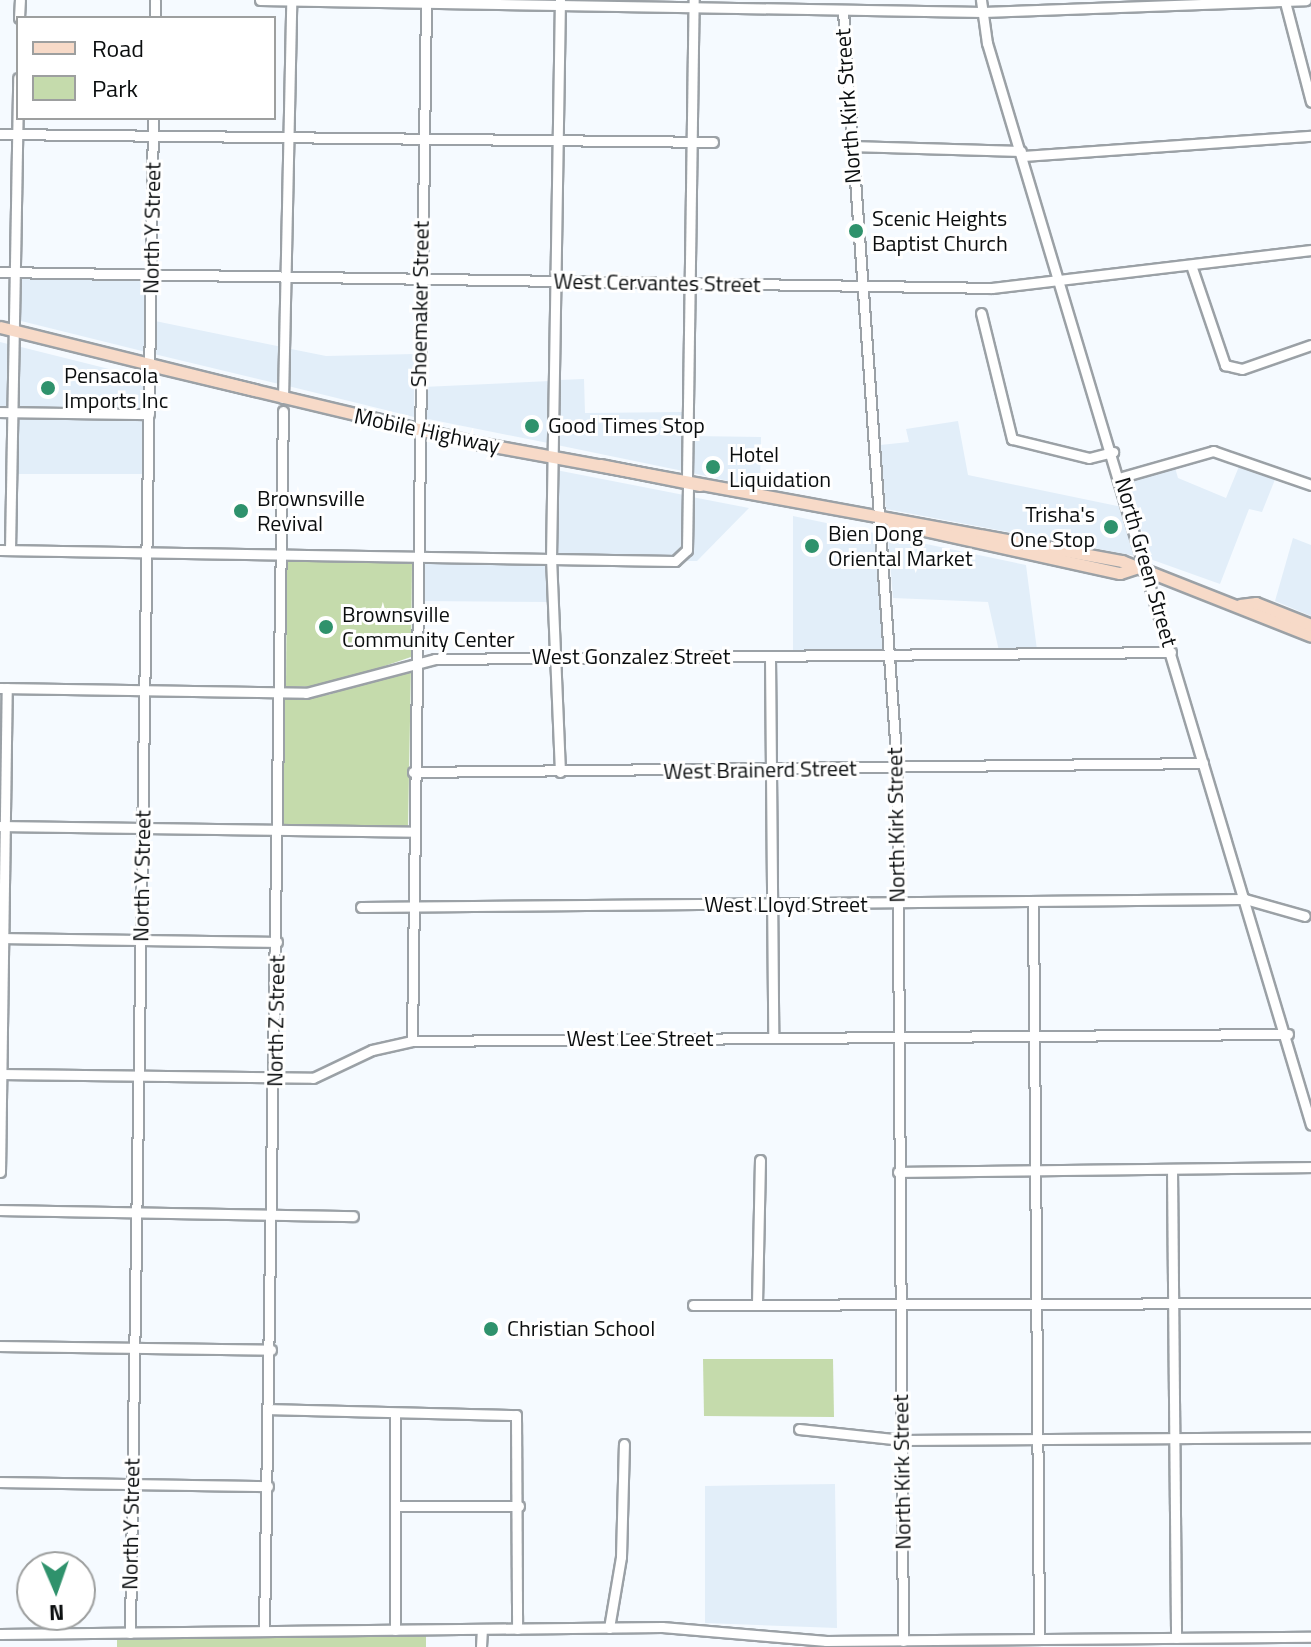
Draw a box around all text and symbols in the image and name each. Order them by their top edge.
legend [16,16,276,120]
street label: North Kirk Street [829,28,867,184]
text: Road [92,30,144,66]
text: Park [92,70,138,106]
street label: North Y Street [138,162,166,294]
place label: Scenic Heights Baptist Church [872,205,1008,256]
street label: Shoemaker Street [405,221,435,387]
marker: Scenic Heights Baptist Church [847,222,865,240]
street label: West Cervantes Street [553,268,761,298]
place label: Pensacola Imports Inc [64,362,168,414]
marker: Pensacola Imports Inc [39,379,57,397]
street label: Mobile Highway [352,403,502,459]
place label: Good Times Stop [548,413,705,439]
marker: Good Times Stop [523,417,541,435]
place label: Hotel Liquidation [729,441,831,492]
marker: Hotel Liquidation [704,458,722,476]
street label: North Green Street [1109,474,1183,650]
place label: Brownsville Revival [257,485,365,536]
place label: Trisha's One Stop [1010,501,1095,552]
marker: Brownsville Revival [232,502,250,520]
marker: Trisha's One Stop [1102,518,1120,536]
place label: Bien Dong Oriental Market [828,520,973,572]
marker: Bien Dong Oriental Market [803,537,821,555]
place label: Brownsville Community Center [342,601,515,652]
marker: Brownsville Community Center [317,618,335,636]
street label: West Gonzalez Street [532,644,730,670]
street label: North Kirk Street [881,747,911,903]
street label: West Brainerd Street [663,755,857,785]
street label: North Y Street [128,810,156,942]
street label: West Lloyd Street [704,892,868,918]
street label: North Z Street [262,955,290,1087]
street label: West Lee Street [566,1026,714,1052]
place label: Christian School [507,1316,655,1342]
marker: Christian School [482,1320,500,1338]
street label: North Kirk Street [887,1394,917,1550]
street label: North Y Street [117,1458,145,1590]
north arrow [16,1551,96,1631]
text: N [49,1596,65,1630]

